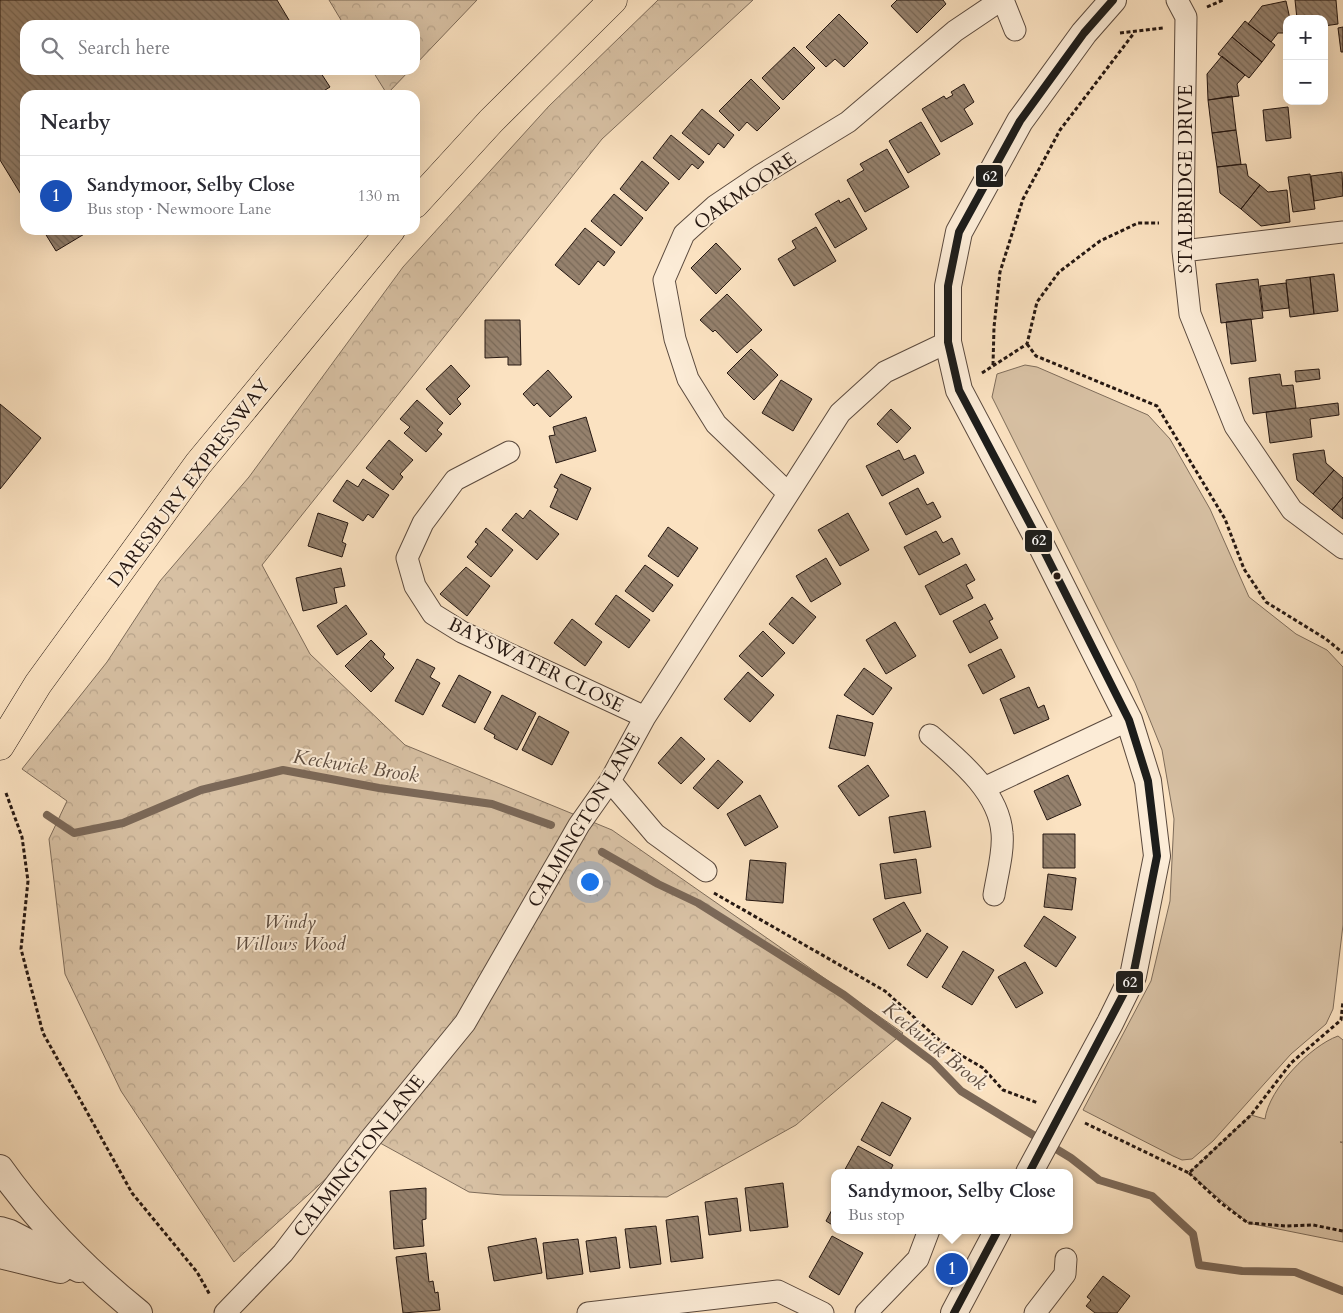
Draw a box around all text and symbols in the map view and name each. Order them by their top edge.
map controls [1283,15,1328,105]
button: + [1283,15,1328,60]
search box [20,20,420,75]
icon: search [38,34,66,62]
text: Search here [78,35,170,61]
button: − [1283,60,1328,105]
street label: STALBRIDGE DRIVE [1173,84,1199,274]
text: Nearby [40,108,111,137]
street label: OAKMOORE [689,146,801,236]
line badge: 62 [975,164,1004,188]
text: 62 [983,167,997,186]
text: Sandymoor, Selby Close [87,172,295,198]
text: 1 [52,185,60,207]
text: 130 m [358,185,400,207]
text: Bus stop · Newmoore Lane [87,198,271,220]
street label: DARESBURY EXPRESSWAY [102,373,277,593]
line badge: 62 [1024,529,1053,553]
text: 62 [1032,531,1046,550]
unlabelled marker [1052,571,1062,581]
street label: BAYSWATER CLOSE [444,611,628,719]
street label: CALMINGTON LANE [521,728,647,912]
water label: Keckwick Brook [291,743,421,789]
your location [577,869,603,895]
park label: Windy Willows Wood [234,909,346,957]
line badge: 62 [1115,970,1144,994]
text: 62 [1123,973,1137,992]
water label: Keckwick Brook [877,996,993,1097]
street label: CALMINGTON LANE [287,1069,431,1243]
popup [831,1169,1073,1234]
text: Sandymoor, Selby Close [848,1178,1056,1204]
text: Bus stop [848,1204,905,1226]
pin: 1 [936,1250,968,1288]

